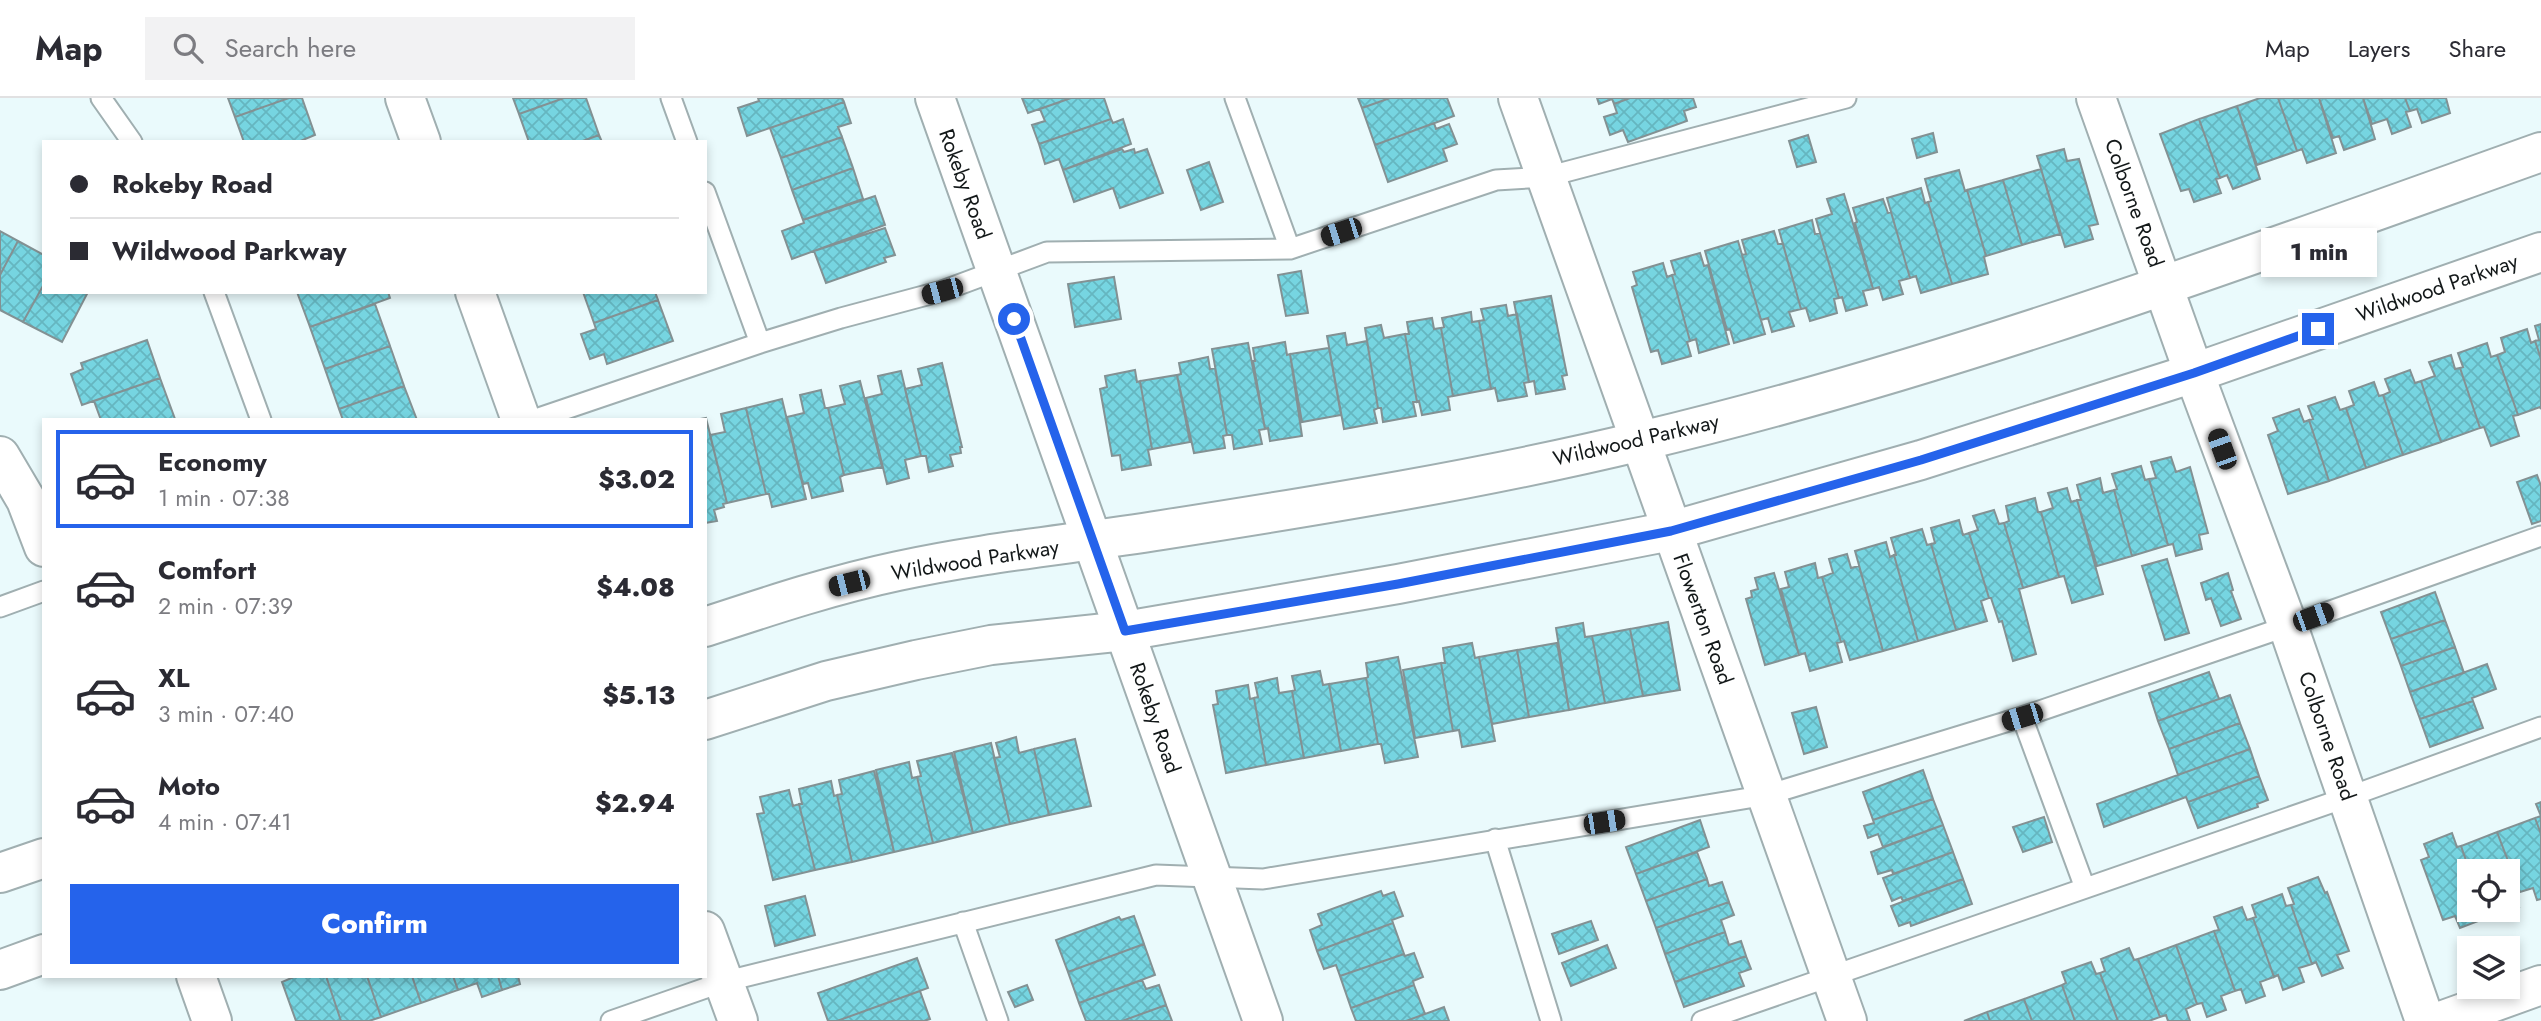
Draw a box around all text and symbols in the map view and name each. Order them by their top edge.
search box [145,17,635,80]
text: Map [35,25,103,72]
icon: search [169,29,207,67]
text: Search here [225,29,356,67]
text: Map [2265,31,2310,66]
text: Layers [2348,31,2410,66]
text: Share [2448,31,2506,66]
street label: Rokeby Road [931,125,999,243]
street label: Colborne Road [2097,135,2171,271]
text: Rokeby Road [112,165,273,203]
car [1318,216,1365,248]
callout: 1 min [2260,228,2376,276]
text: Wildwood Parkway [112,232,347,270]
text: 1 min [2290,235,2348,269]
street label: Wildwood Parkway [2352,246,2523,330]
car [919,275,966,307]
route start [998,303,1030,335]
route end [2302,313,2334,345]
street label: Wildwood Parkway [1550,406,1723,474]
car [2205,426,2240,472]
text: Economy [158,443,267,481]
icon: car [74,448,137,511]
text: $3.02 [598,460,675,498]
text: 1 min · 07:38 [158,481,290,515]
street label: Wildwood Parkway [889,532,1062,588]
street label: Flowerton Road [1665,549,1741,689]
text: Comfort [158,551,256,589]
icon: car [74,556,137,619]
text: $4.08 [596,568,675,606]
car [827,568,872,598]
text: 2 min · 07:39 [158,589,293,623]
car [2290,600,2337,634]
text: XL [158,659,190,697]
street label: Rokeby Road [1122,659,1188,777]
icon: car [74,664,137,727]
street label: Colborne Road [2291,667,2363,805]
text: $5.13 [602,676,675,714]
text: 3 min · 07:40 [158,697,294,731]
car [1999,701,2046,733]
text: Moto [158,767,220,805]
icon: car [74,772,137,835]
text: $2.94 [595,784,675,822]
text: 4 min · 07:41 [158,805,292,839]
car [1582,808,1627,836]
map controls [2457,859,2520,999]
button: locate [2457,859,2520,922]
button: Confirm [70,884,679,964]
button: layers [2457,936,2520,999]

